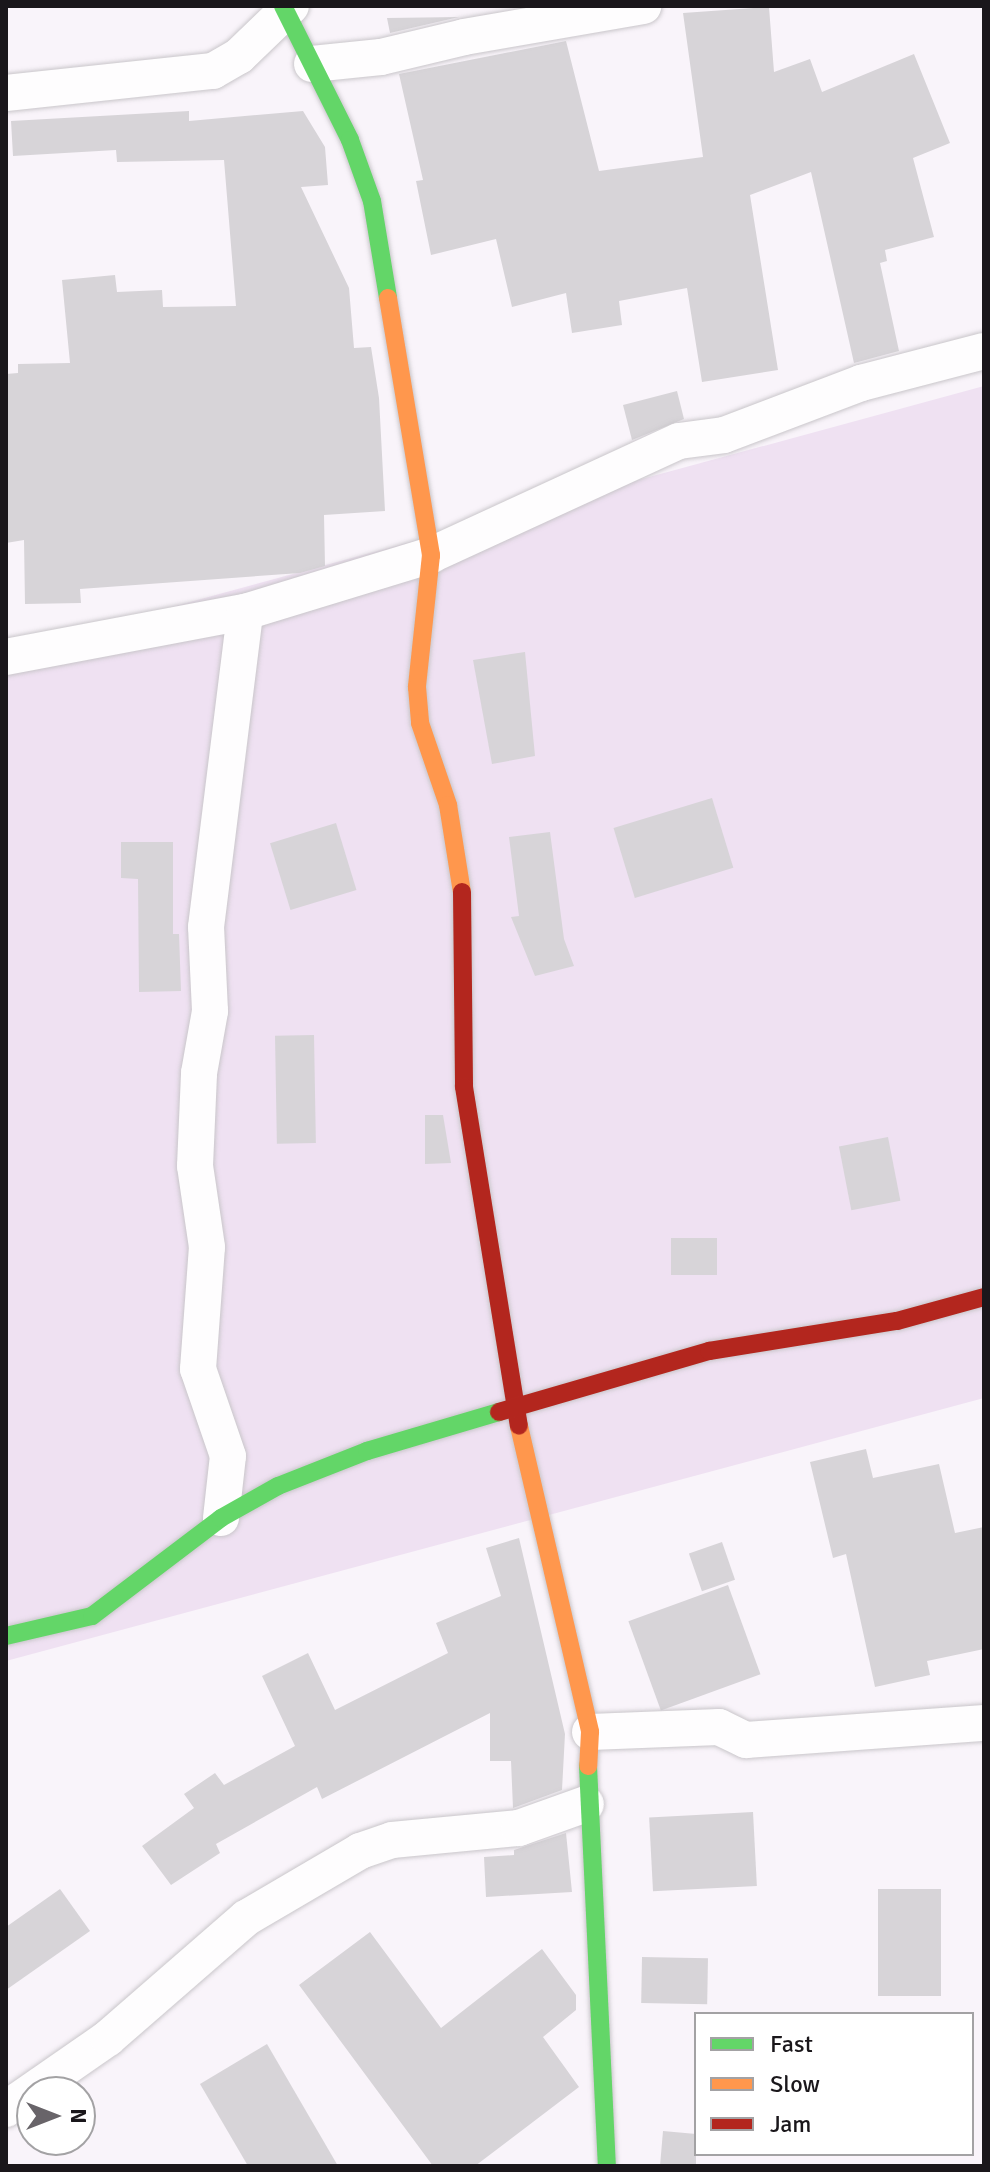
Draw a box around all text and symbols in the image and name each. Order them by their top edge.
legend [694,2012,974,2156]
text: Fast [770,2029,813,2059]
text: Slow [770,2069,820,2099]
north arrow [16,2076,96,2156]
text: N [65,2108,92,2124]
text: Jam [770,2109,811,2139]

